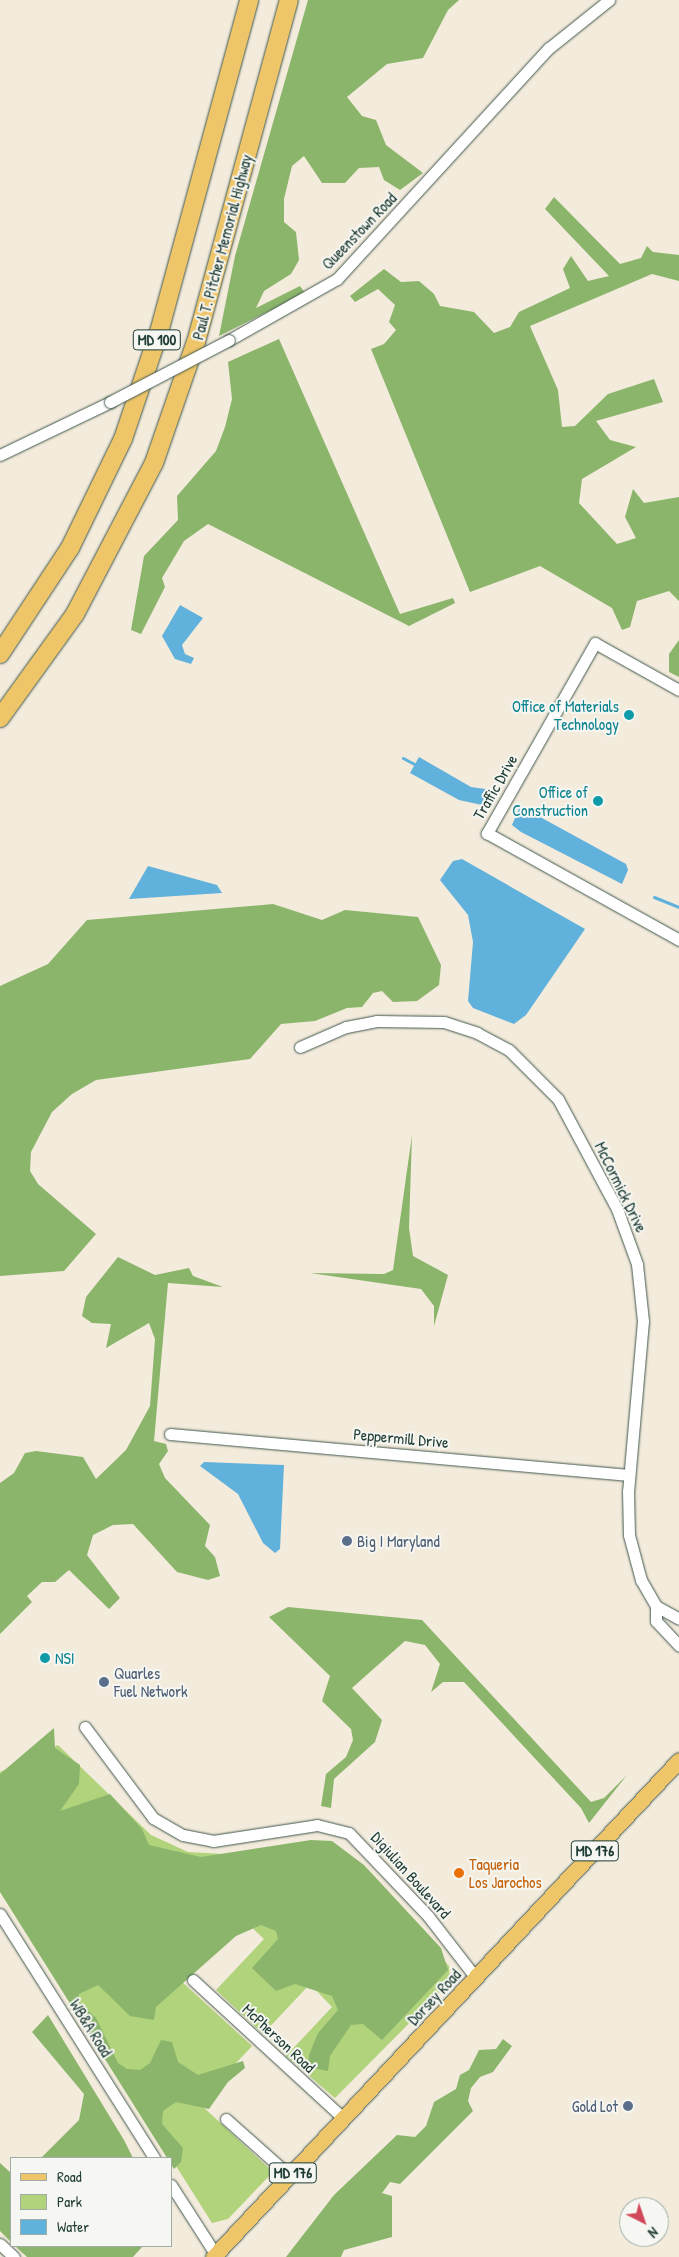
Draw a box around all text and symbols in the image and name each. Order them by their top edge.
street label: Paul T. Pitcher Memorial Highway [188,152,256,342]
street label: Queenstown Road [318,189,400,273]
road number: MD 100 [132,328,182,352]
place label: Office of Materials Technology [512,696,619,734]
marker: Office of Materials Technology [623,709,635,721]
street label: Traffic Drive [469,751,521,823]
place label: Office of Construction [512,782,588,820]
marker: Office of Construction [592,795,604,807]
street label: McCormick Drive [591,1139,651,1235]
street label: Peppermill Drive [353,1424,449,1452]
place label: Big I Maryland [357,1531,440,1551]
marker: Big I Maryland [341,1535,353,1547]
place label: NSI [55,1648,75,1668]
marker: NSI [39,1652,51,1664]
place label: Quarles Fuel Network [114,1663,188,1701]
marker: Quarles Fuel Network [98,1676,110,1688]
street label: Digiulian Boulevard [367,1828,455,1922]
road number: MD 176 [570,1838,620,1864]
place label: Taqueria Los Jarochos [469,1854,542,1892]
marker: Taqueria Los Jarochos [453,1867,465,1879]
street label: Dorsey Road [403,1965,465,2029]
street label: WB&A Road [66,1996,116,2060]
street label: McPherson Road [239,1999,319,2077]
place label: Gold Lot [572,2096,618,2116]
marker: Gold Lot [622,2100,634,2112]
legend [10,2157,172,2247]
road number: MD 176 [268,2160,318,2186]
text: Road [57,2166,82,2187]
text: Park [57,2191,82,2212]
north arrow [619,2197,669,2247]
text: Water [57,2216,89,2237]
text: N [644,2223,663,2243]

